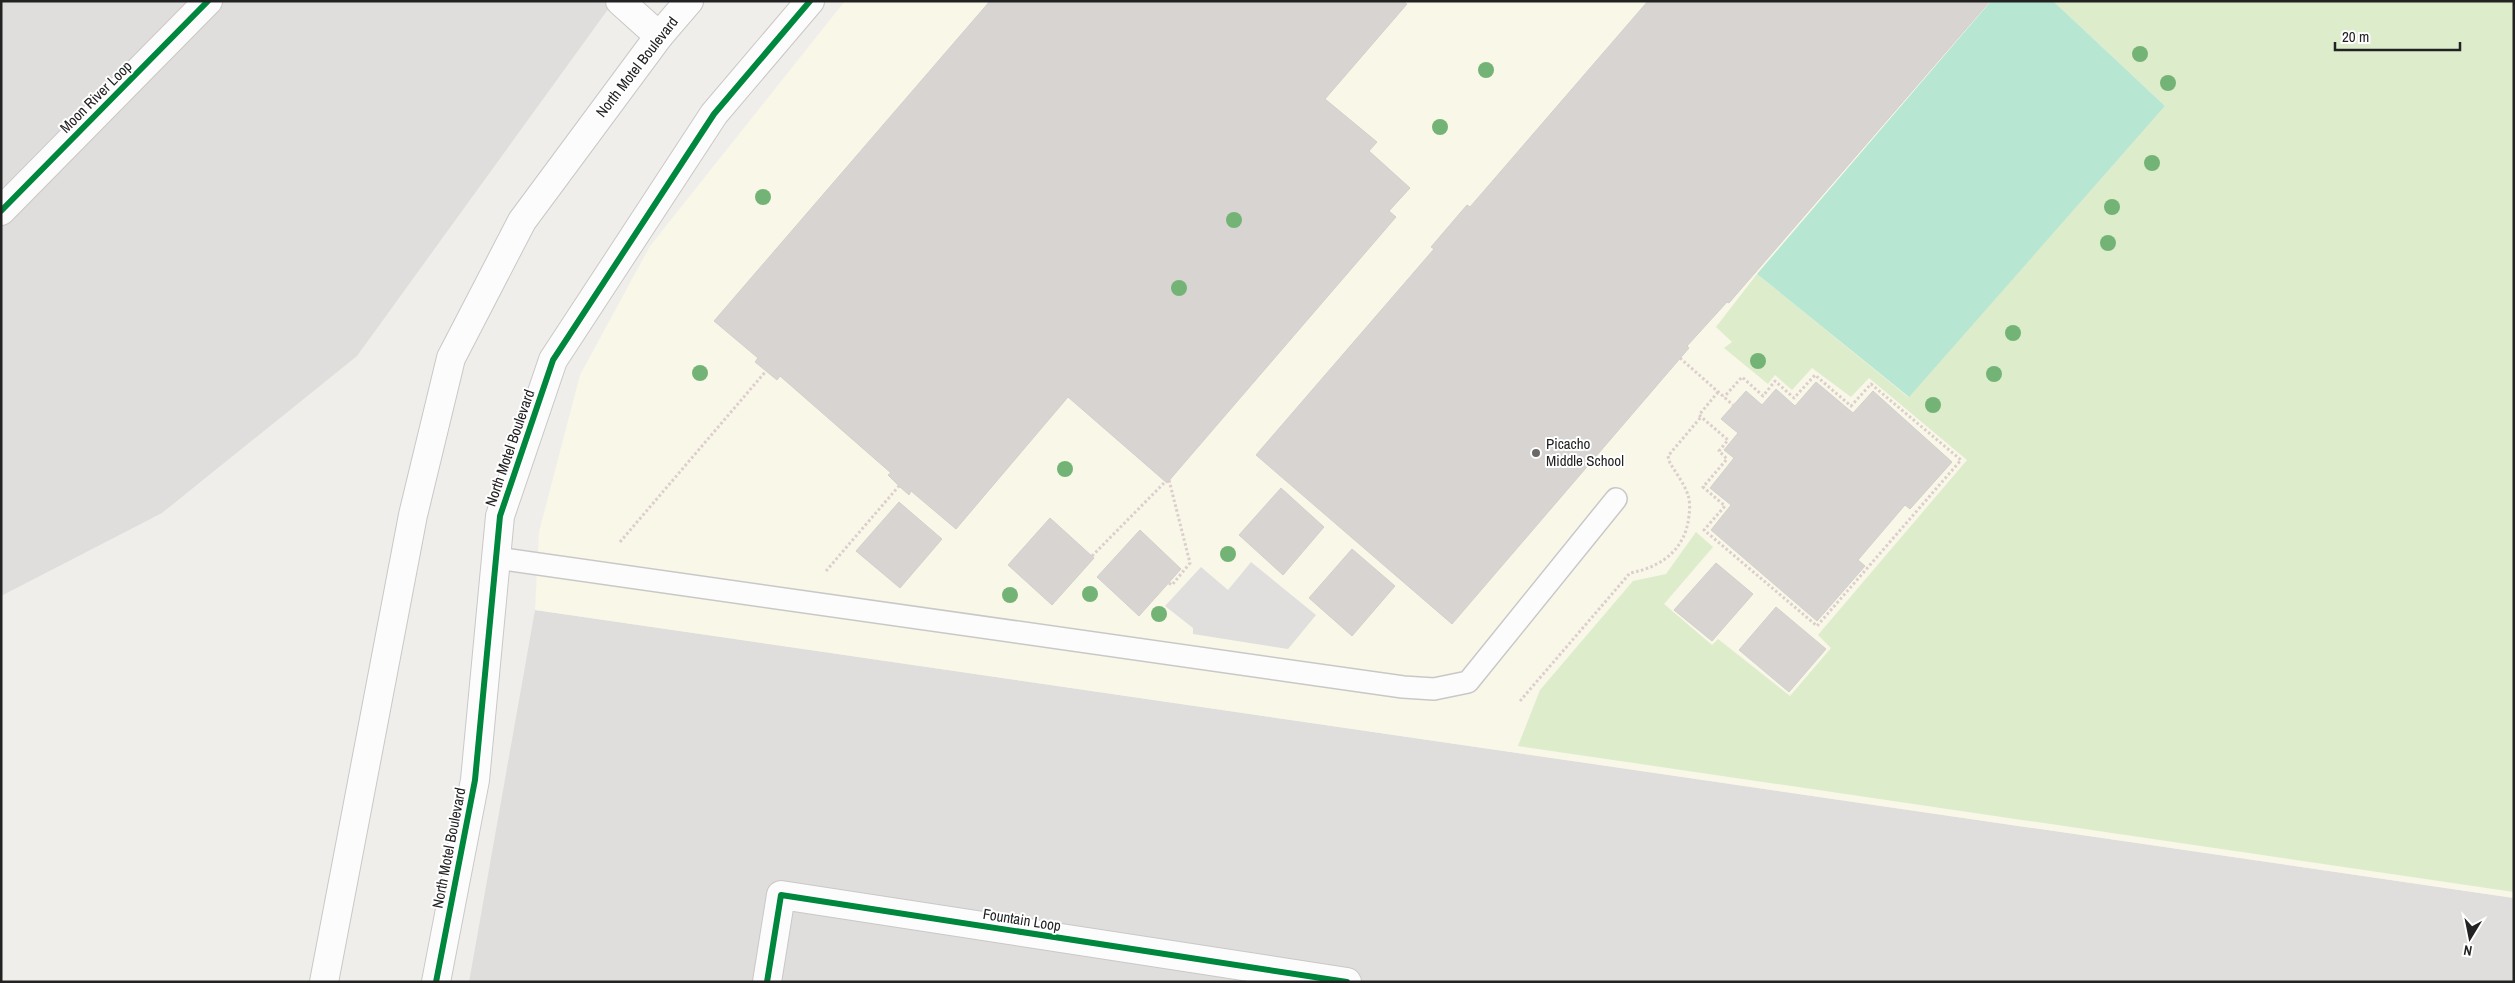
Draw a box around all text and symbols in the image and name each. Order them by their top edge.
street label: North Motel Boulevard [591,12,683,121]
scale bar [2335,20,2460,52]
text: 20 m [2342,26,2369,47]
street label: Moon River Loop [55,56,137,137]
street label: North Motel Boulevard [480,387,539,509]
place label: Picacho Middle School [1546,433,1624,471]
marker: Picacho Middle School [1530,447,1542,459]
street label: North Motel Boulevard [427,786,470,910]
street label: Fountain Loop [982,903,1063,936]
north arrow [2445,913,2495,963]
text: N [2462,941,2473,960]

